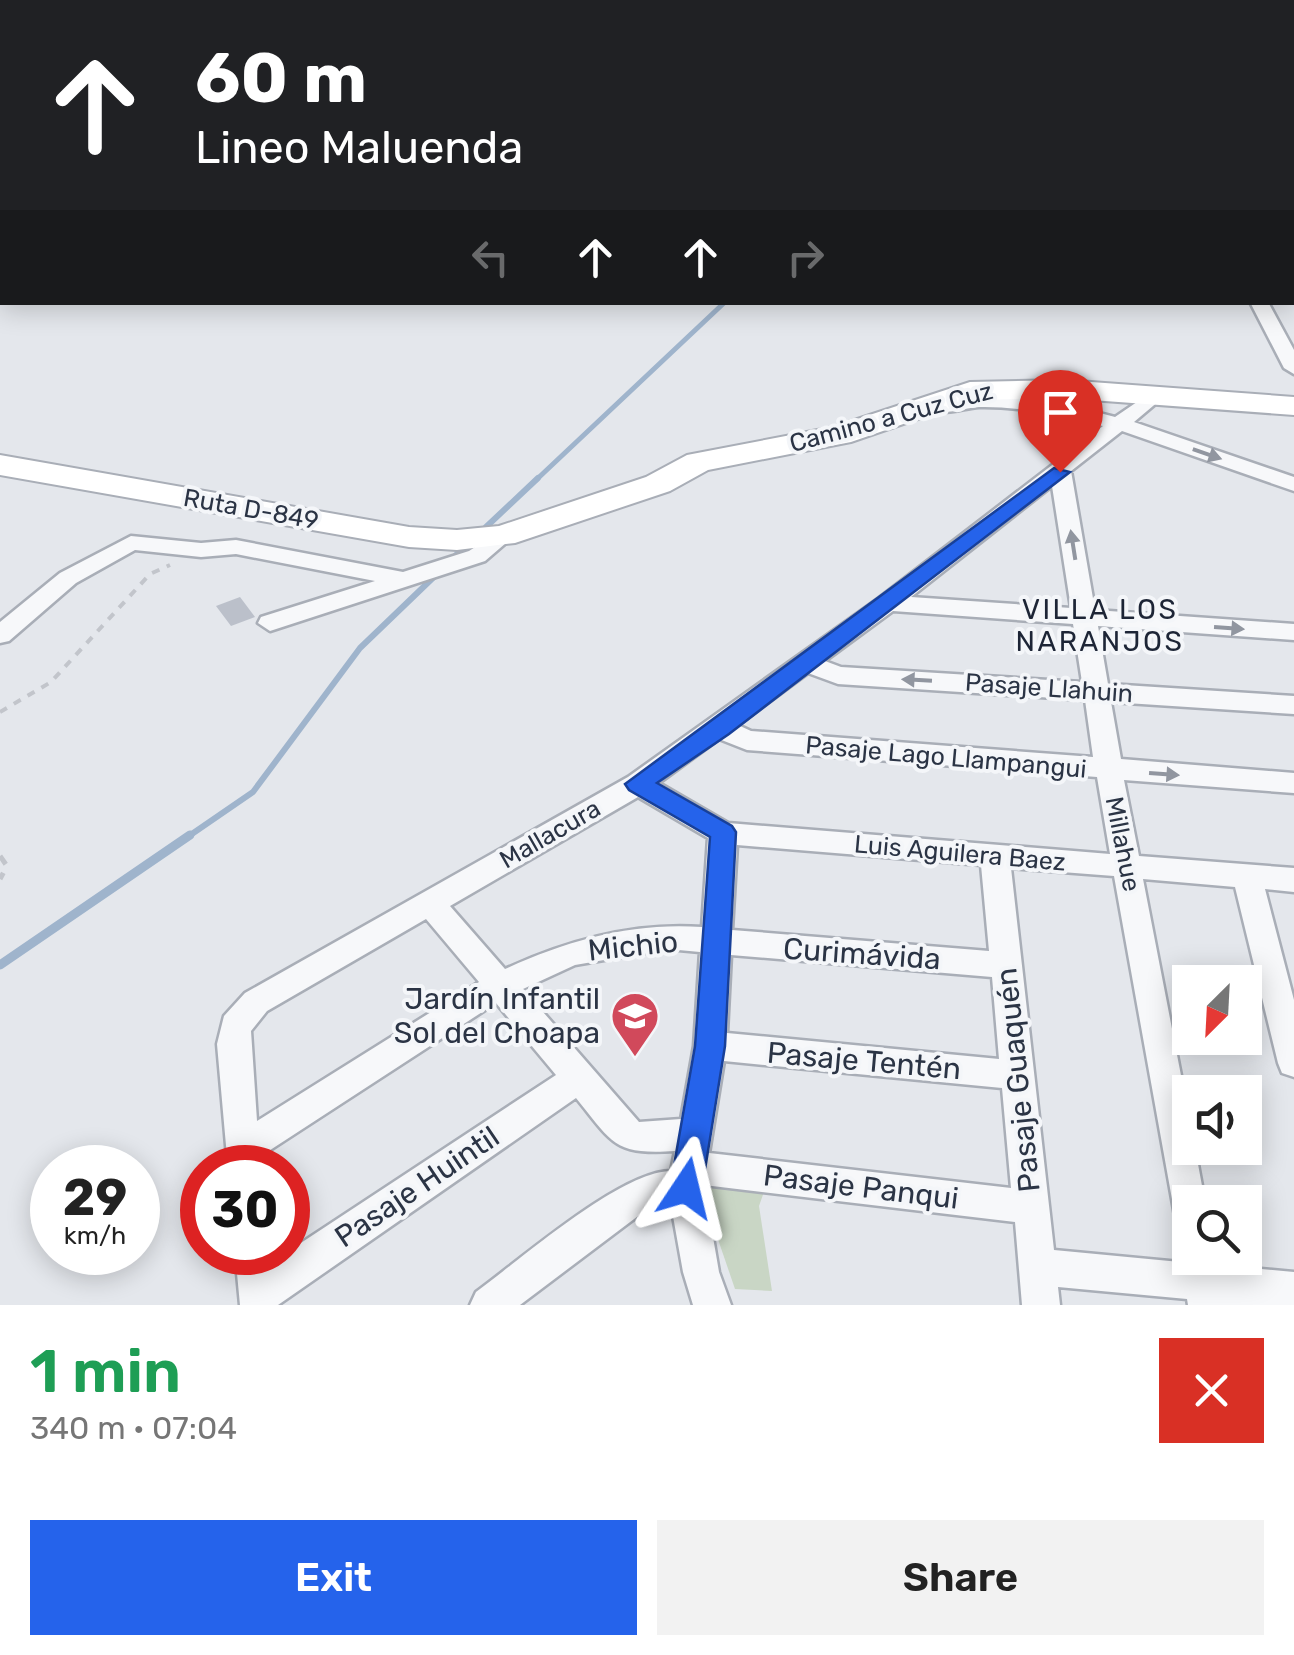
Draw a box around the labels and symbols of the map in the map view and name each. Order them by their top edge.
pin [1018,370,1103,473]
street label: Camino a Cuz Cuz [786,376,996,458]
one-way arrow [1192,448,1222,463]
street label: Ruta D-849 [181,483,321,535]
one-way arrow [1064,529,1080,560]
district label: VILLA LOS NARANJOS [1016,593,1184,658]
one-way arrow [1214,620,1246,636]
street label: Pasaje Llahuin [964,668,1134,708]
one-way arrow [901,672,933,688]
street label: Pasaje Lago Llampangui [804,730,1088,784]
one-way arrow [1148,766,1180,782]
street label: Mallacura [494,794,606,874]
street label: Millahue [1100,794,1146,894]
street label: Luis Aguilera Baez [853,829,1067,877]
street label: Michio [586,923,680,969]
street label: Curimávida [782,931,942,977]
north arrow [1172,965,1262,1055]
street label: Pasaje Guaquén [988,966,1048,1194]
place label: Jardín Infantil Sol del Choapa [394,981,600,1051]
school or university icon: Jardín Infantil Sol del Choapa [609,990,661,1058]
street label: Pasaje Tentén [765,1035,963,1087]
street label: Pasaje Huintil [328,1119,506,1255]
position arrow [634,1136,738,1240]
speed limit sign: 30 [180,1145,310,1275]
street label: Pasaje Panqui [761,1157,961,1217]

